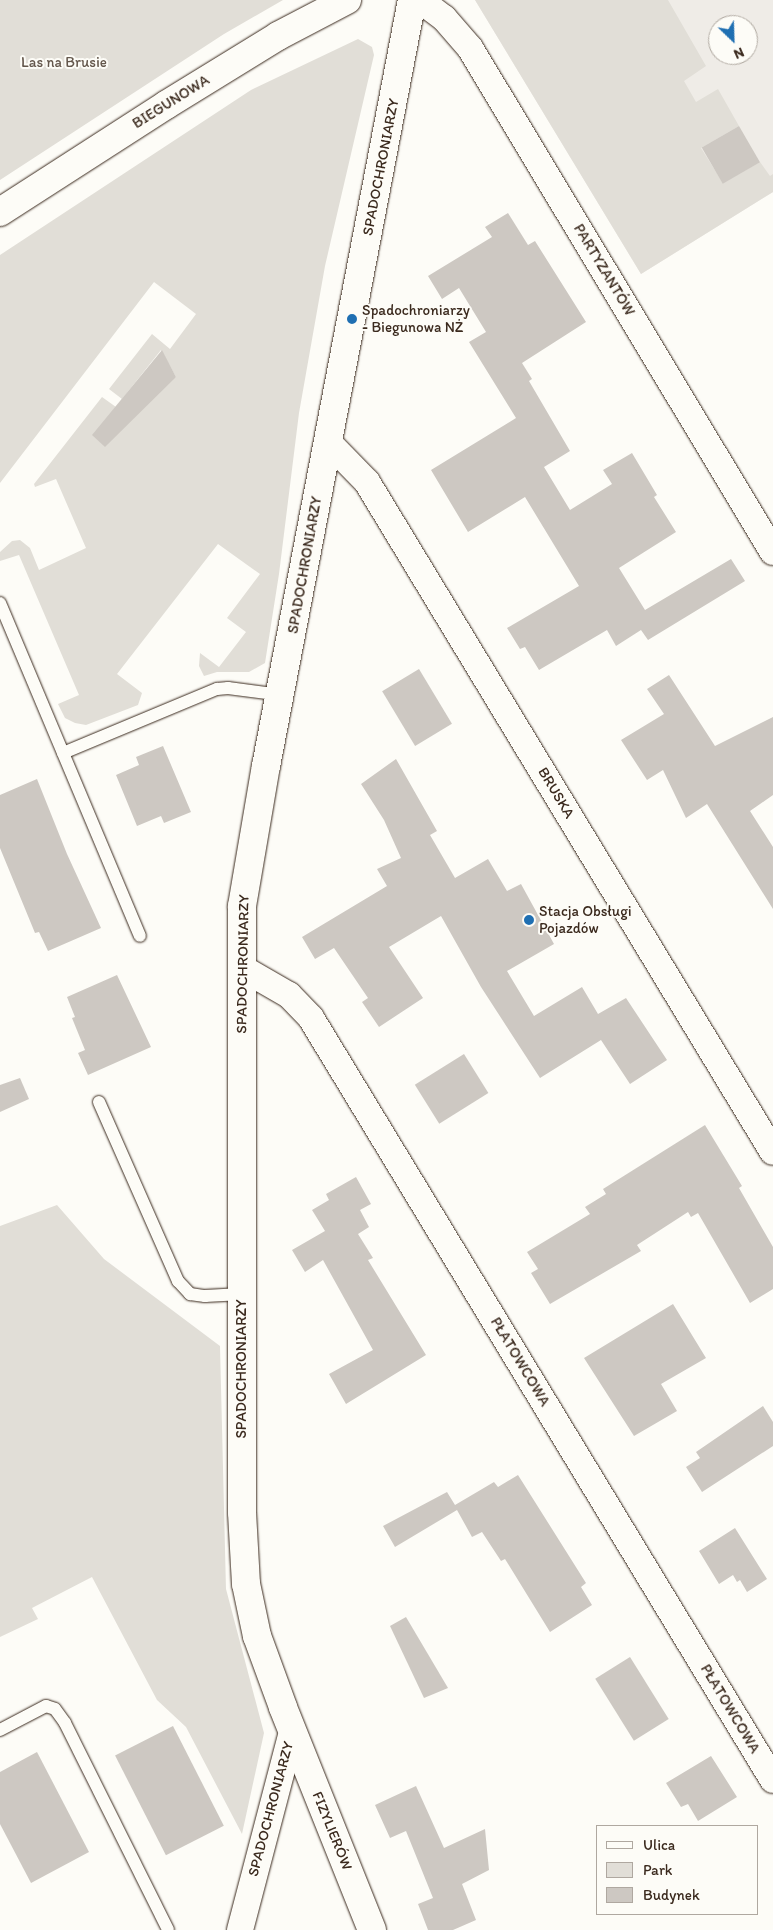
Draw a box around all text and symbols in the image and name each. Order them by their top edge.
north arrow [708,15,758,65]
text: N [731,44,747,63]
park label: Las na Brusie [21,54,107,72]
street label: BIEGUNOWA [129,71,213,133]
street label: SPADOCHRONIARZY [359,97,403,237]
street label: PARTYZANTÓW [569,221,639,319]
place label: Spadochroniarzy - Biegunowa NŻ [362,301,470,336]
marker: Spadochroniarzy - Biegunowa NŻ [346,313,358,325]
street label: SPADOCHRONIARZY [284,495,326,635]
street label: BRUSKA [534,764,578,822]
street label: SPADOCHRONIARZY [233,894,253,1034]
place label: Stacja Obsługi Pojazdów [539,902,632,937]
marker: Stacja Obsługi Pojazdów [523,914,535,926]
street label: SPADOCHRONIARZY [233,1299,251,1439]
street label: PŁATOWCOWA [486,1314,554,1410]
street label: PŁATOWCOWA [696,1661,764,1757]
street label: SPADOCHRONIARZY [244,1739,298,1879]
street label: FIZYLIERÓW [308,1789,356,1873]
legend [596,1825,758,1915]
text: Ulica [643,1836,675,1854]
text: Park [643,1861,673,1879]
text: Budynek [643,1886,700,1904]

